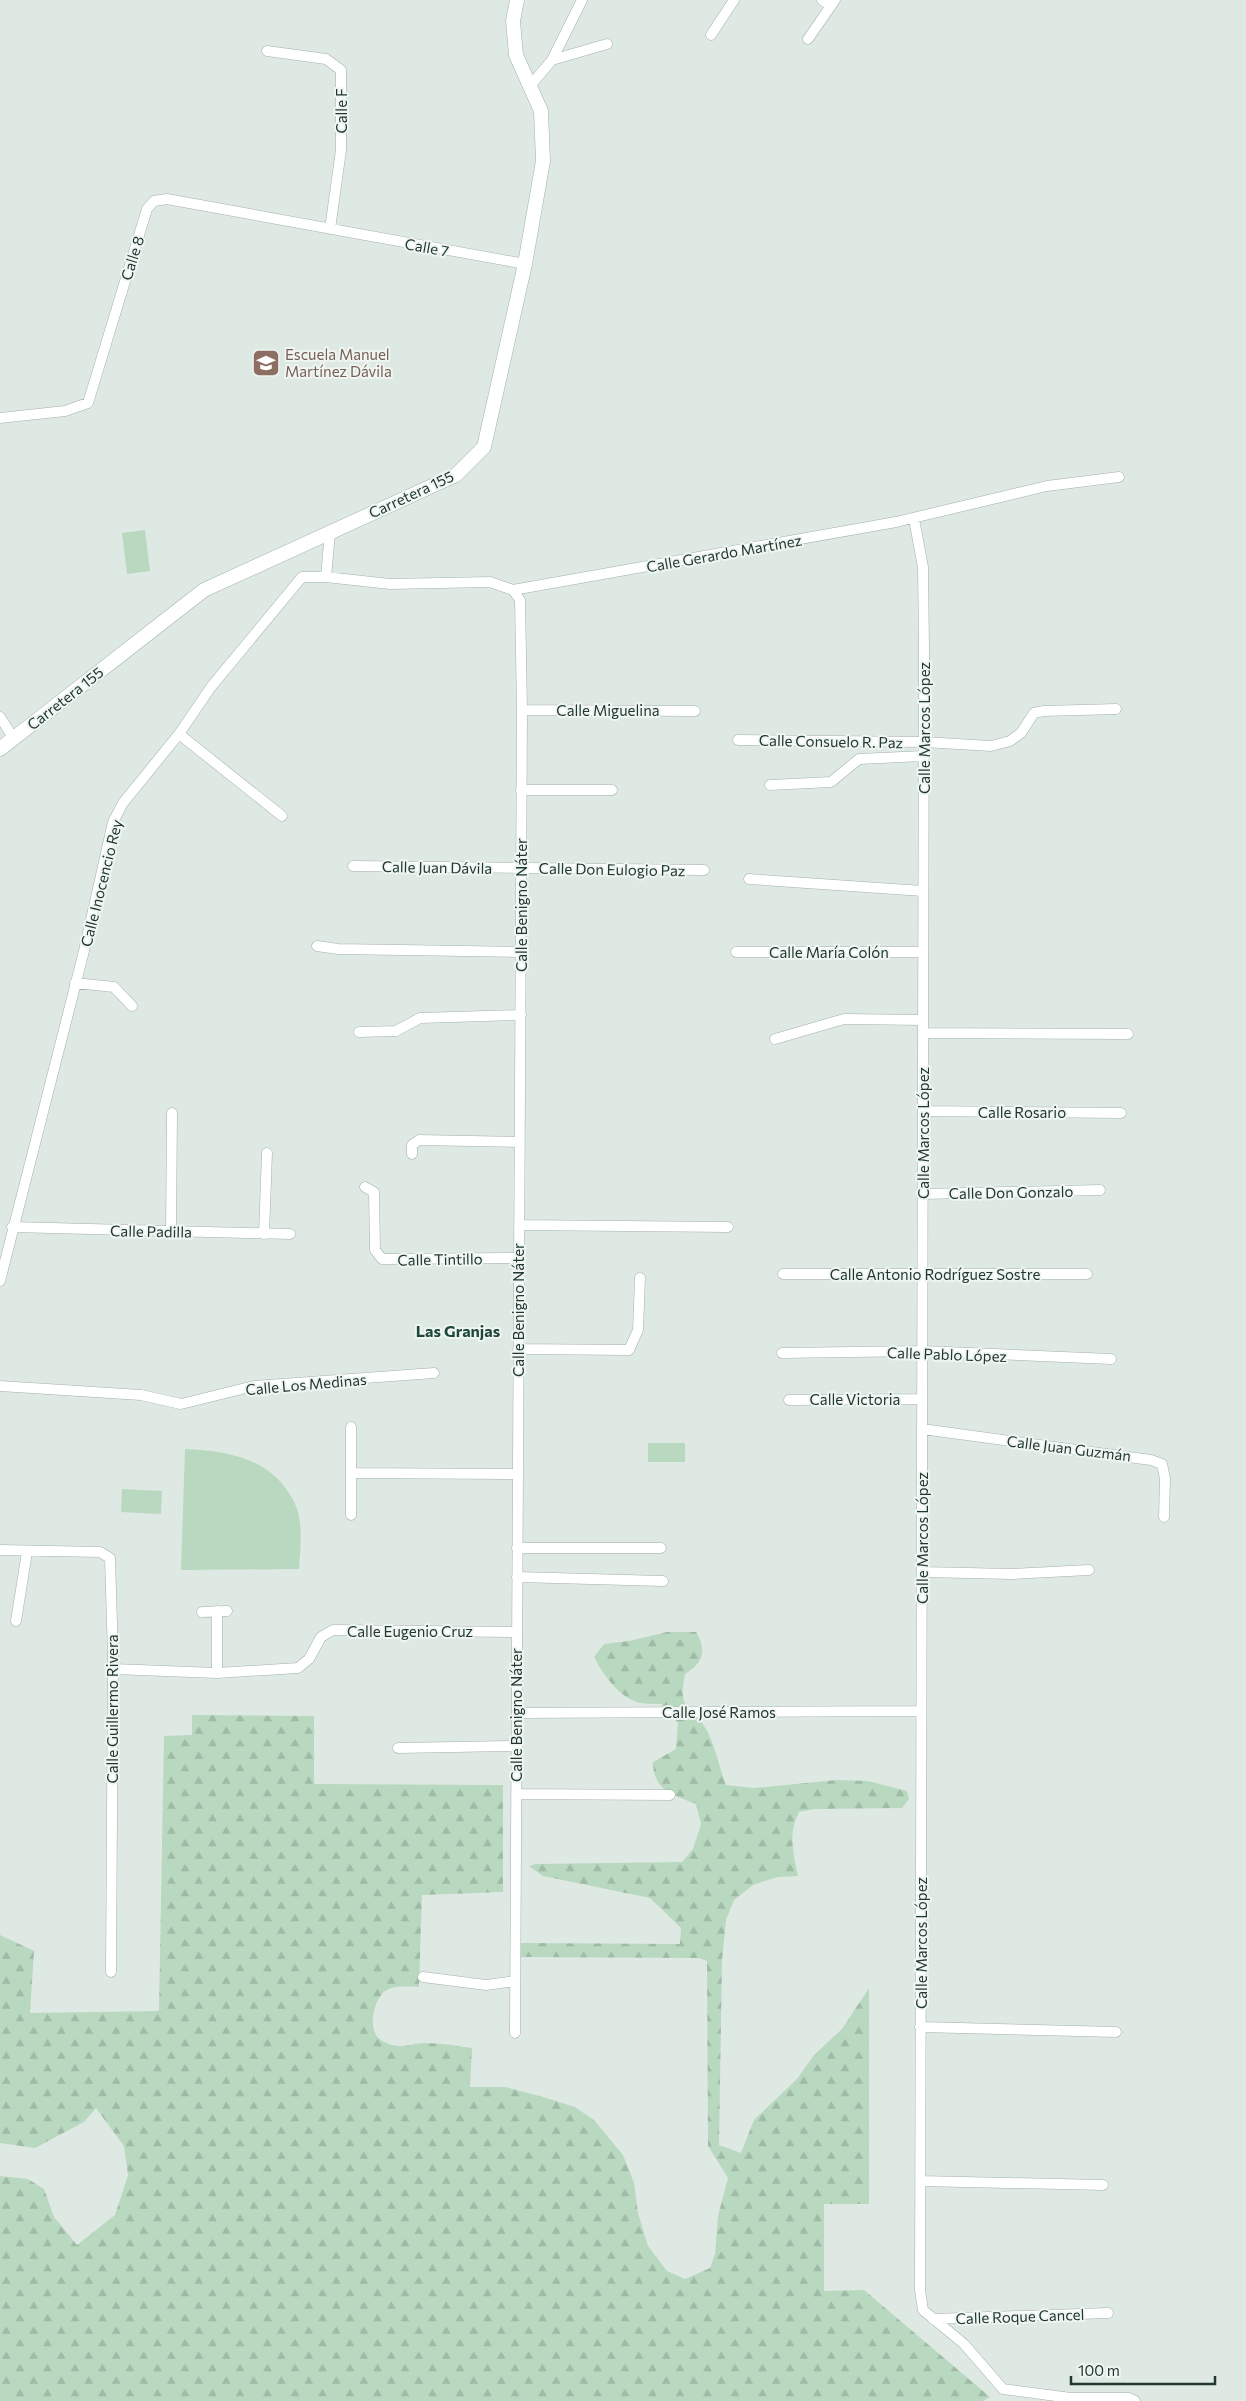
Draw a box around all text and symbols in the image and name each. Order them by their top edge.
street label: Calle F [332,88,350,134]
street label: Calle 8 [117,234,147,282]
street label: Calle 7 [404,234,451,260]
place label: Escuela Manuel Martínez Dávila [285,345,392,380]
school or university icon: Escuela Manuel Martínez Dávila [251,348,281,378]
street label: Carretera 155 [366,466,456,522]
street label: Calle Gerardo Martínez [645,530,803,576]
street label: Calle Marcos López [915,662,933,794]
street label: Carretera 155 [23,663,107,733]
street label: Calle Miguelina [556,701,660,719]
street label: Calle Consuelo R. Paz [759,731,903,751]
street label: Calle Inocencio Rey [76,817,126,948]
street label: Calle Benigno Náter [512,838,530,972]
street label: Calle Juan Dávila [382,857,492,877]
street label: Calle Don Eulogio Paz [539,859,685,879]
street label: Calle María Colón [769,943,889,961]
street label: Calle Marcos López [914,1067,932,1199]
street label: Calle Rosario [978,1103,1066,1121]
street label: Calle Don Gonzalo [949,1182,1073,1202]
street label: Calle Padilla [110,1221,192,1241]
street label: Calle Benigno Náter [509,1243,527,1377]
street label: Calle Tintillo [397,1249,483,1269]
street label: Calle Antonio Rodríguez Sostre [830,1265,1040,1283]
district label: Las Granjas [416,1321,500,1340]
street label: Calle Pablo López [887,1343,1007,1365]
street label: Calle Los Medinas [245,1370,368,1398]
street label: Calle Victoria [810,1390,900,1408]
street label: Calle Juan Guzmán [1006,1431,1132,1465]
street label: Calle Marcos López [913,1472,931,1604]
street label: Calle Eugenio Cruz [347,1622,473,1640]
street label: Calle Guillermo Rivera [103,1634,121,1784]
street label: Calle Benigno Náter [507,1648,525,1782]
street label: Calle José Ramos [662,1703,776,1721]
street label: Calle Marcos López [912,1877,930,2009]
street label: Calle Roque Cancel [955,2305,1085,2327]
scale bar [1071,2354,1215,2386]
text: 100 m [1078,2361,1120,2379]

